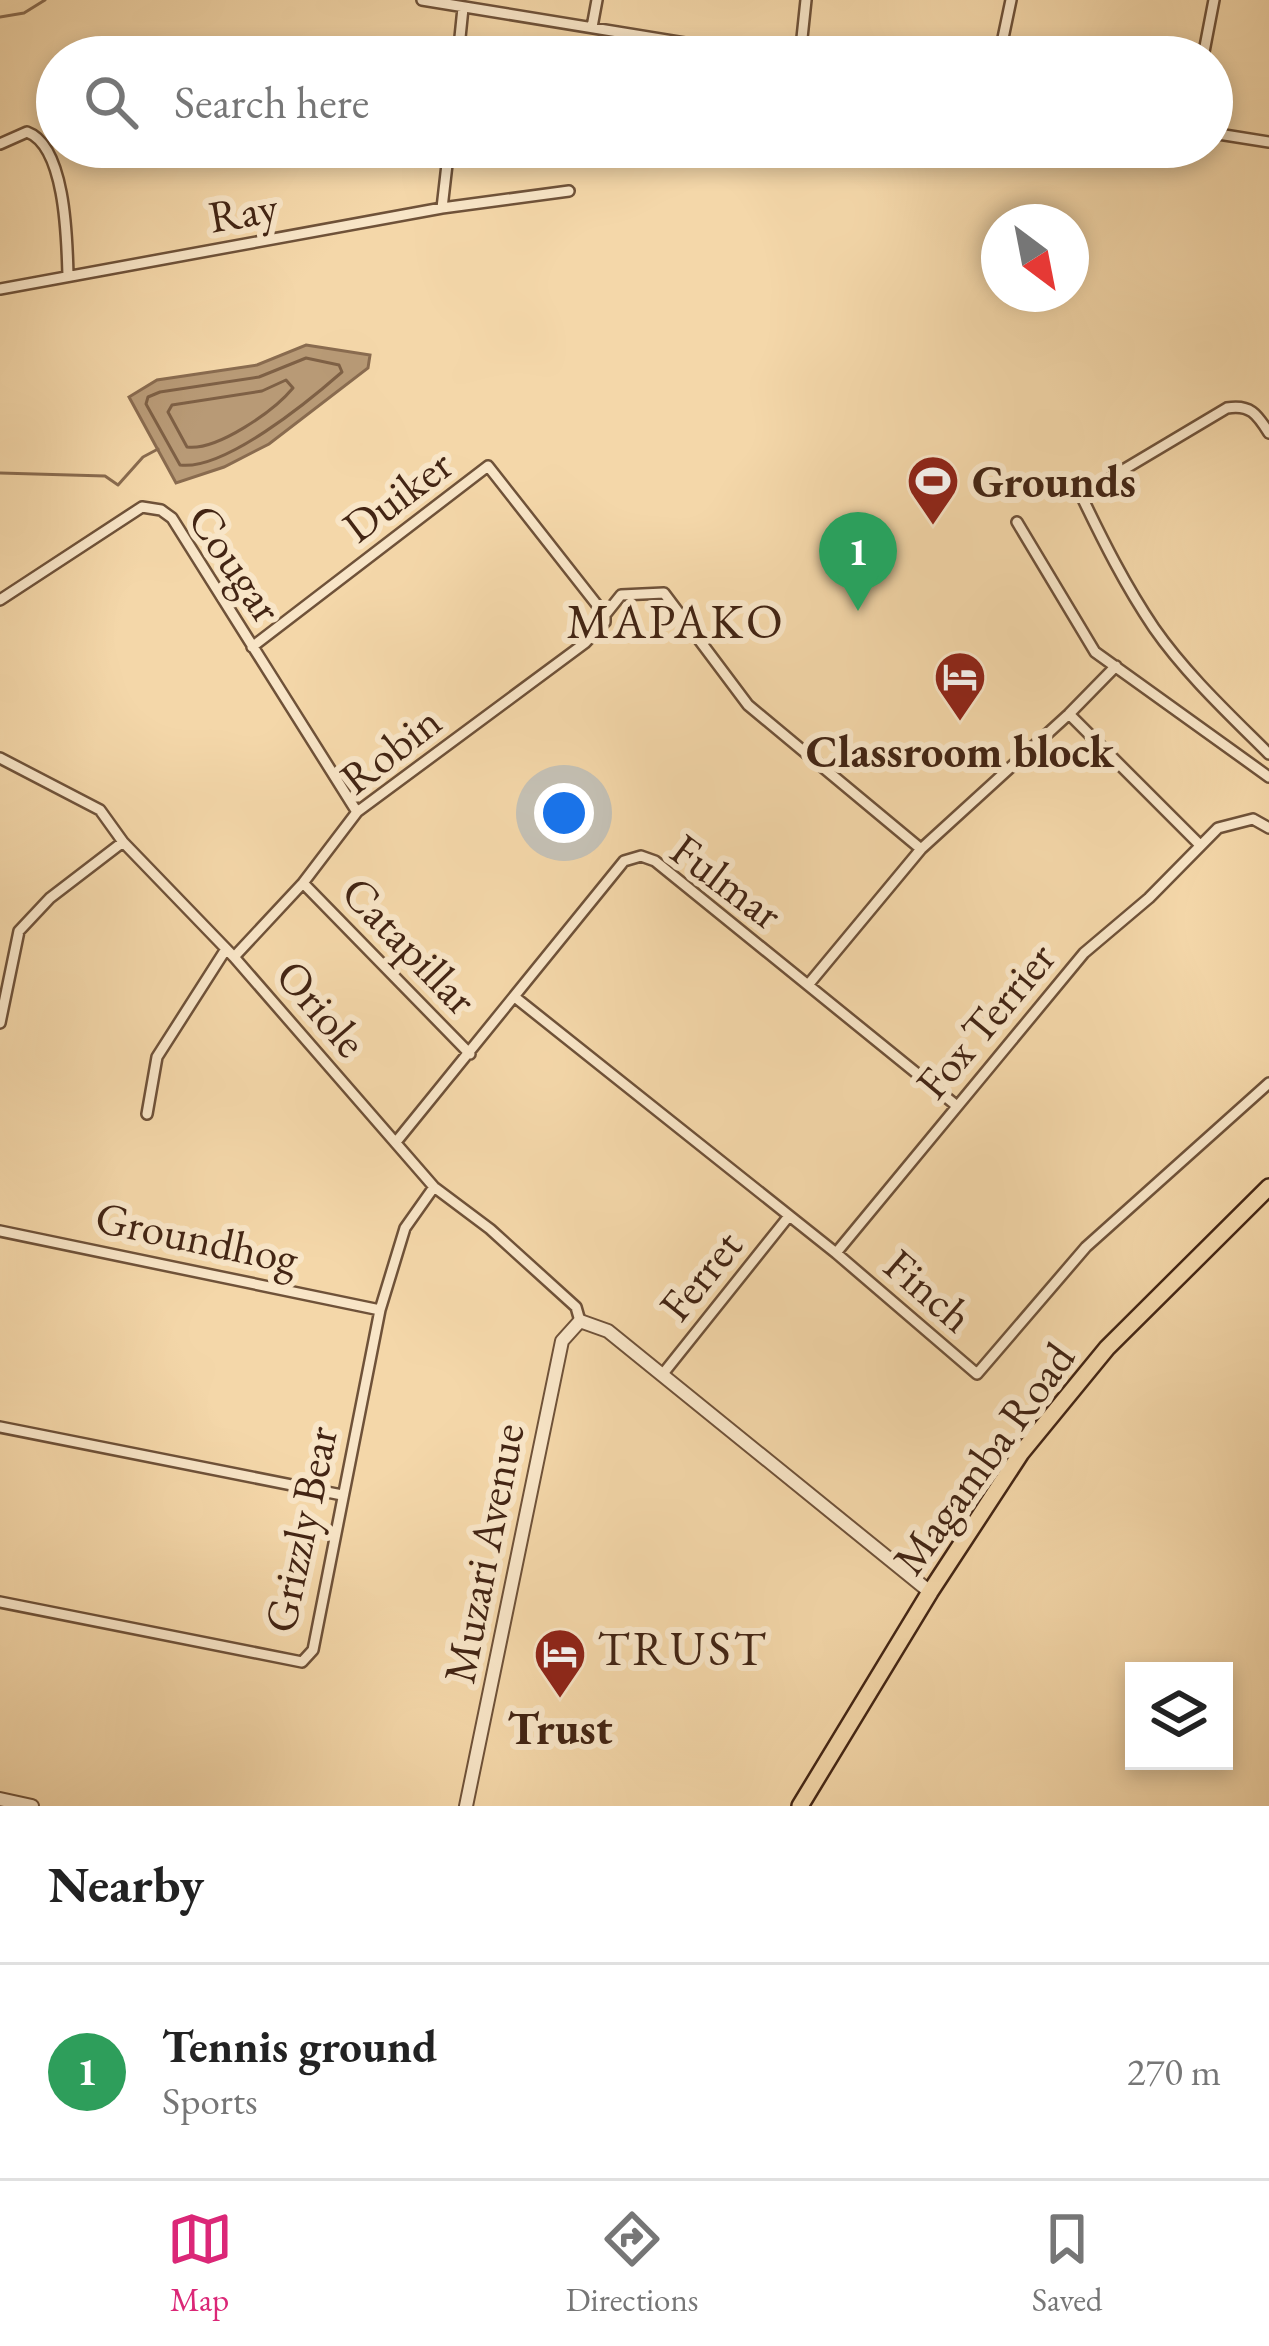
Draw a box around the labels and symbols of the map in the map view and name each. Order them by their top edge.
street label: Ray [204,176,282,246]
north arrow [981,204,1089,312]
street label: Duiker [331,435,463,555]
place label: Grounds [972,452,1136,510]
sports icon: Grounds [905,453,961,527]
street label: Cougar [175,493,297,633]
pin: 1 [819,512,897,611]
district label: MAPAKO [566,590,786,652]
hotel icon: Classroom block [932,649,988,723]
street label: Robin [328,692,452,806]
place label: Classroom block [806,722,1116,780]
your location [534,783,594,843]
street label: Fulmar [659,820,795,942]
street label: Catapillar [330,863,490,1027]
street label: Fox Terrier [903,930,1067,1110]
street label: Oriole [264,947,380,1069]
street label: Groundhog [91,1187,304,1287]
street label: Ferret [646,1218,754,1332]
street label: Finch [872,1236,986,1344]
street label: Magamba Road [879,1330,1087,1586]
street label: Muzari Avenue [429,1418,537,1688]
street label: Grizzly Bear [250,1421,350,1637]
district label: TRUST [597,1617,769,1679]
hotel icon: Trust [532,1626,588,1700]
place label: Trust [507,1699,613,1757]

